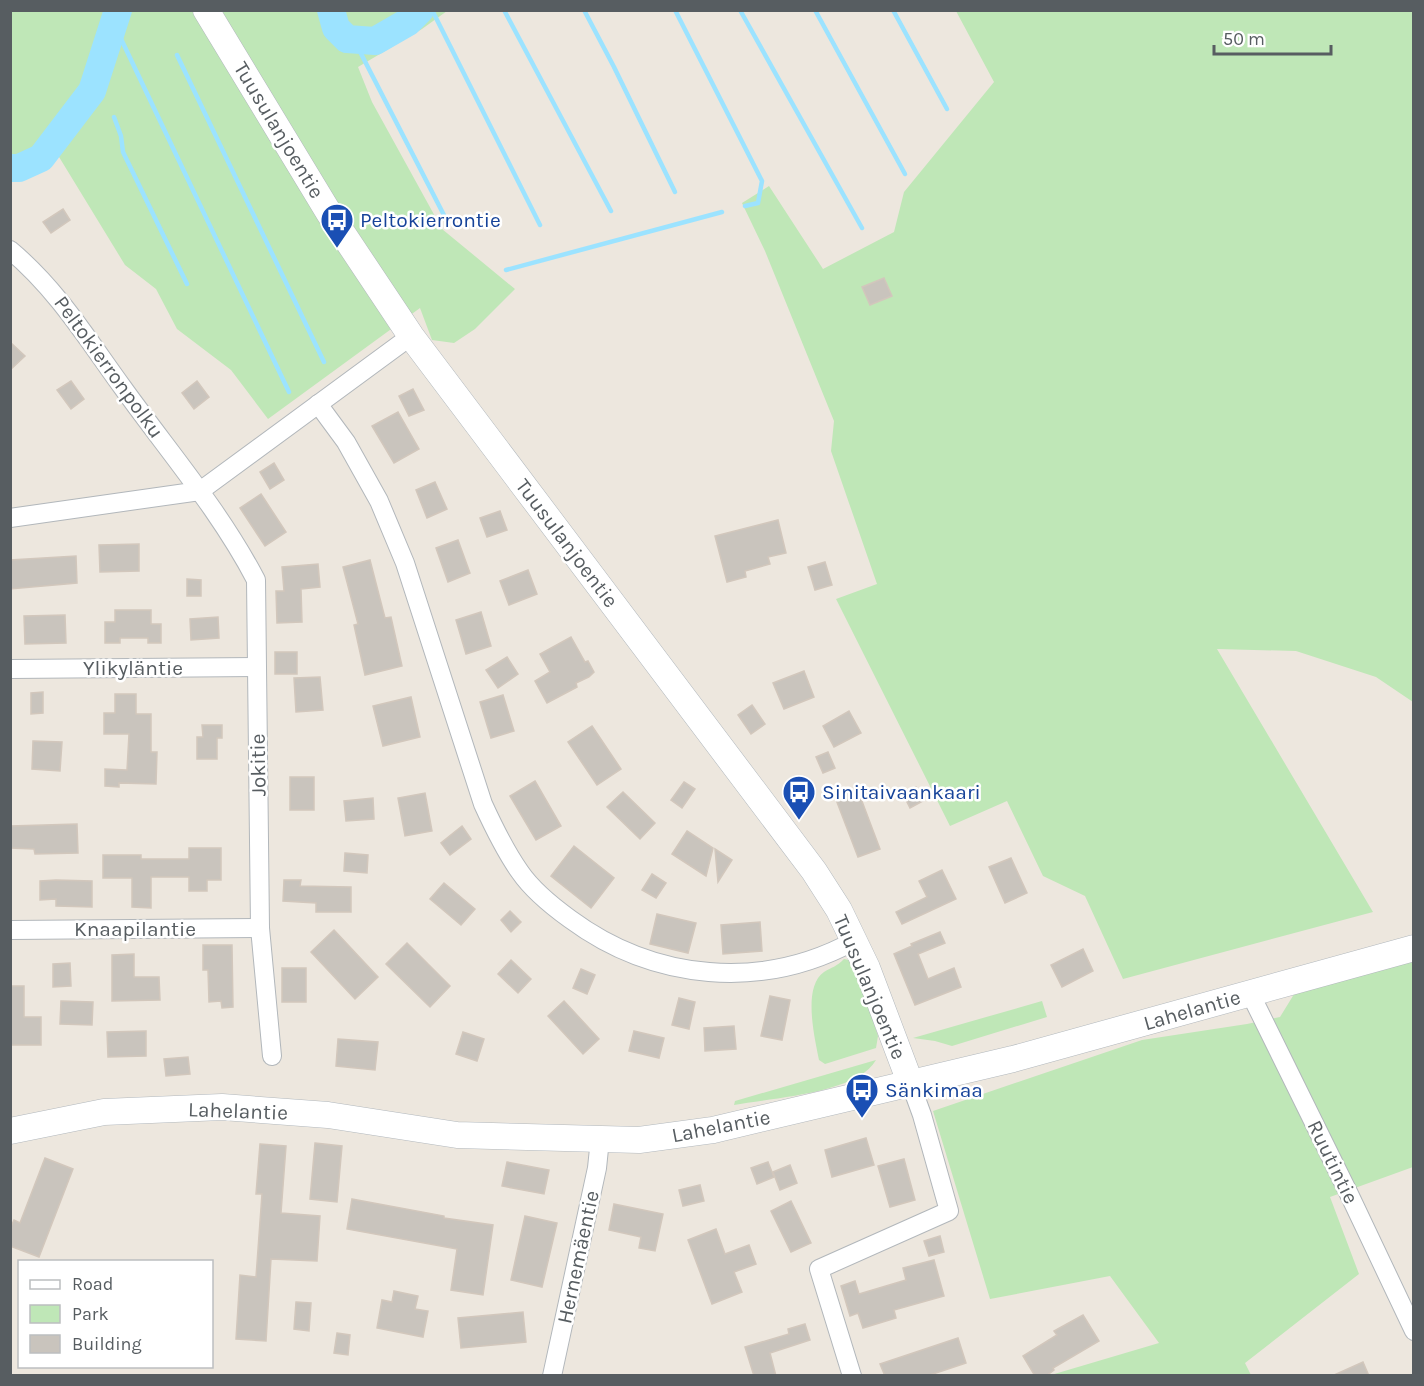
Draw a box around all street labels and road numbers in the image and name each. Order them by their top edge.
street label: Tuusulanjoentie [229,57,329,203]
street label: Peltokierronpolku [49,291,169,443]
street label: Tuusulanjoentie [511,474,623,612]
street label: Ylikyläntie [83,656,183,680]
street label: Jokitie [245,733,271,797]
street label: Tuusulanjoentie [829,911,911,1063]
street label: Knaapilantie [74,917,196,941]
street label: Lahelantie [1141,985,1243,1035]
street label: Lahelantie [188,1097,288,1125]
street label: Lahelantie [670,1105,772,1147]
street label: Ruutintie [1302,1116,1364,1208]
street label: Hernemäentie [552,1188,604,1326]

